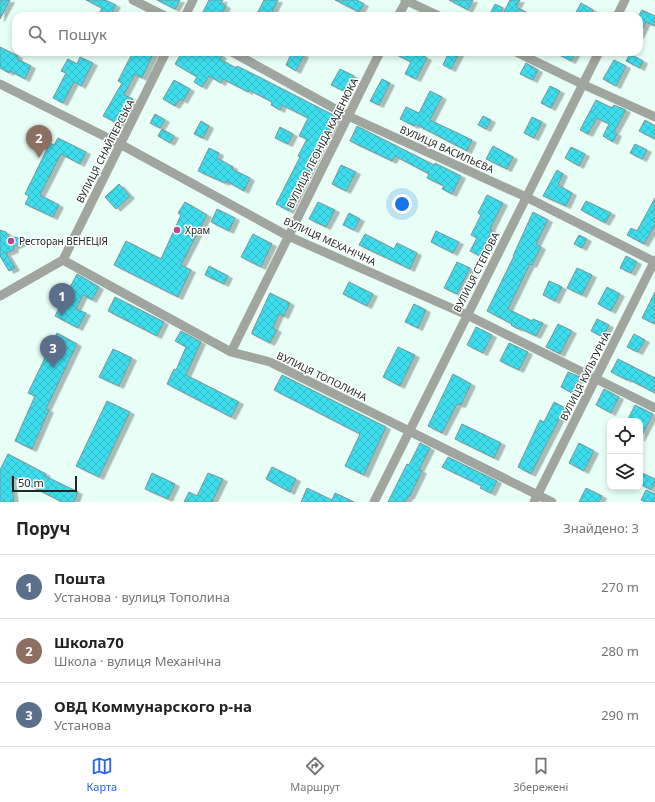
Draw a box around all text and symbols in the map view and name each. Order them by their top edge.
search box [12,12,643,56]
icon: search [26,23,48,45]
text: Пошук [58,24,107,44]
street label: ВУЛИЦЯ ЛЕОНІДА КАДЕНЮКА [283,75,361,211]
street label: ВУЛИЦЯ СНАЙПЕРСЬКА [73,96,138,205]
street label: ВУЛИЦЯ ВАСИЛЬЄВА [398,122,497,176]
pin: 2 [26,125,52,158]
your location [392,194,412,214]
street label: ВУЛИЦЯ МЕХАНІЧНА [282,213,379,269]
place label: Храм [185,223,210,237]
marker: Храм [172,225,182,235]
street label: ВУЛИЦЯ СТЕПОВА [450,229,502,314]
place label: Ресторан ВЕНЕЦІЯ [19,234,108,248]
marker: Ресторан ВЕНЕЦІЯ [6,236,16,246]
pin: 1 [49,283,75,316]
street label: ВУЛИЦЯ КУЛЬТУРНА [556,329,614,423]
pin: 3 [40,335,66,368]
street label: ВУЛИЦЯ ТОПОЛИНА [275,348,370,404]
map controls [607,418,643,490]
button: locate [607,418,643,454]
button: layers [607,454,643,490]
scale bar [12,474,77,493]
text: 50 m [18,475,44,490]
text: Поруч [16,517,70,540]
text: Знайдено: 3 [563,519,639,537]
text: Пошта [54,568,106,588]
text: 1 [25,578,33,596]
text: 270 m [601,578,639,596]
text: Установа · вулиця Тополина [54,588,230,606]
text: Школа70 [54,632,124,652]
text: 2 [25,642,33,660]
text: 280 m [601,642,639,660]
text: Школа · вулиця Механічна [54,652,221,670]
text: ОВД Коммунарского р-на [54,696,252,716]
text: 3 [25,706,33,724]
text: 290 m [601,706,639,724]
text: Установа [54,716,111,734]
tab: Карта [87,755,117,794]
tab: Маршрут [290,755,340,794]
tab: Збережені [513,755,568,794]

